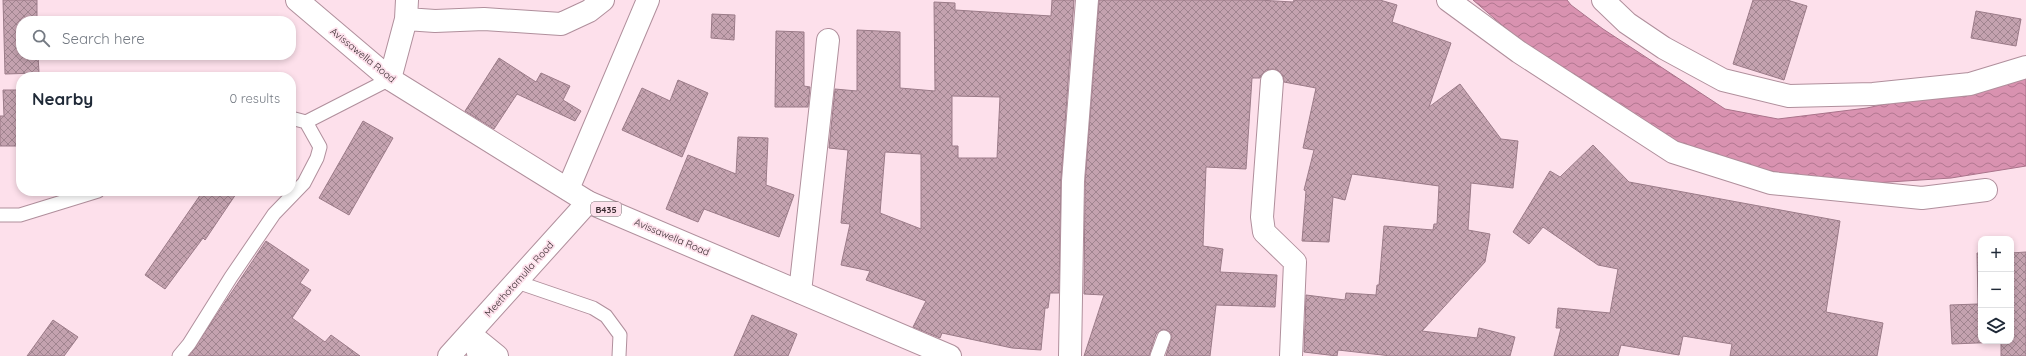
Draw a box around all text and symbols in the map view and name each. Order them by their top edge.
search box [16,16,296,60]
street label: Avissawella Road [328,25,398,85]
icon: search [30,27,52,49]
text: Search here [62,29,145,48]
text: Nearby [32,88,93,109]
text: 0 results [229,90,280,106]
road number: B435 [591,202,621,216]
street label: Avissawella Road [632,215,712,259]
map controls [1978,236,2014,344]
button: + [1978,236,2014,272]
street label: Meethotamulla Road [482,239,556,319]
button: − [1978,272,2014,308]
button: layers [1978,308,2014,344]

